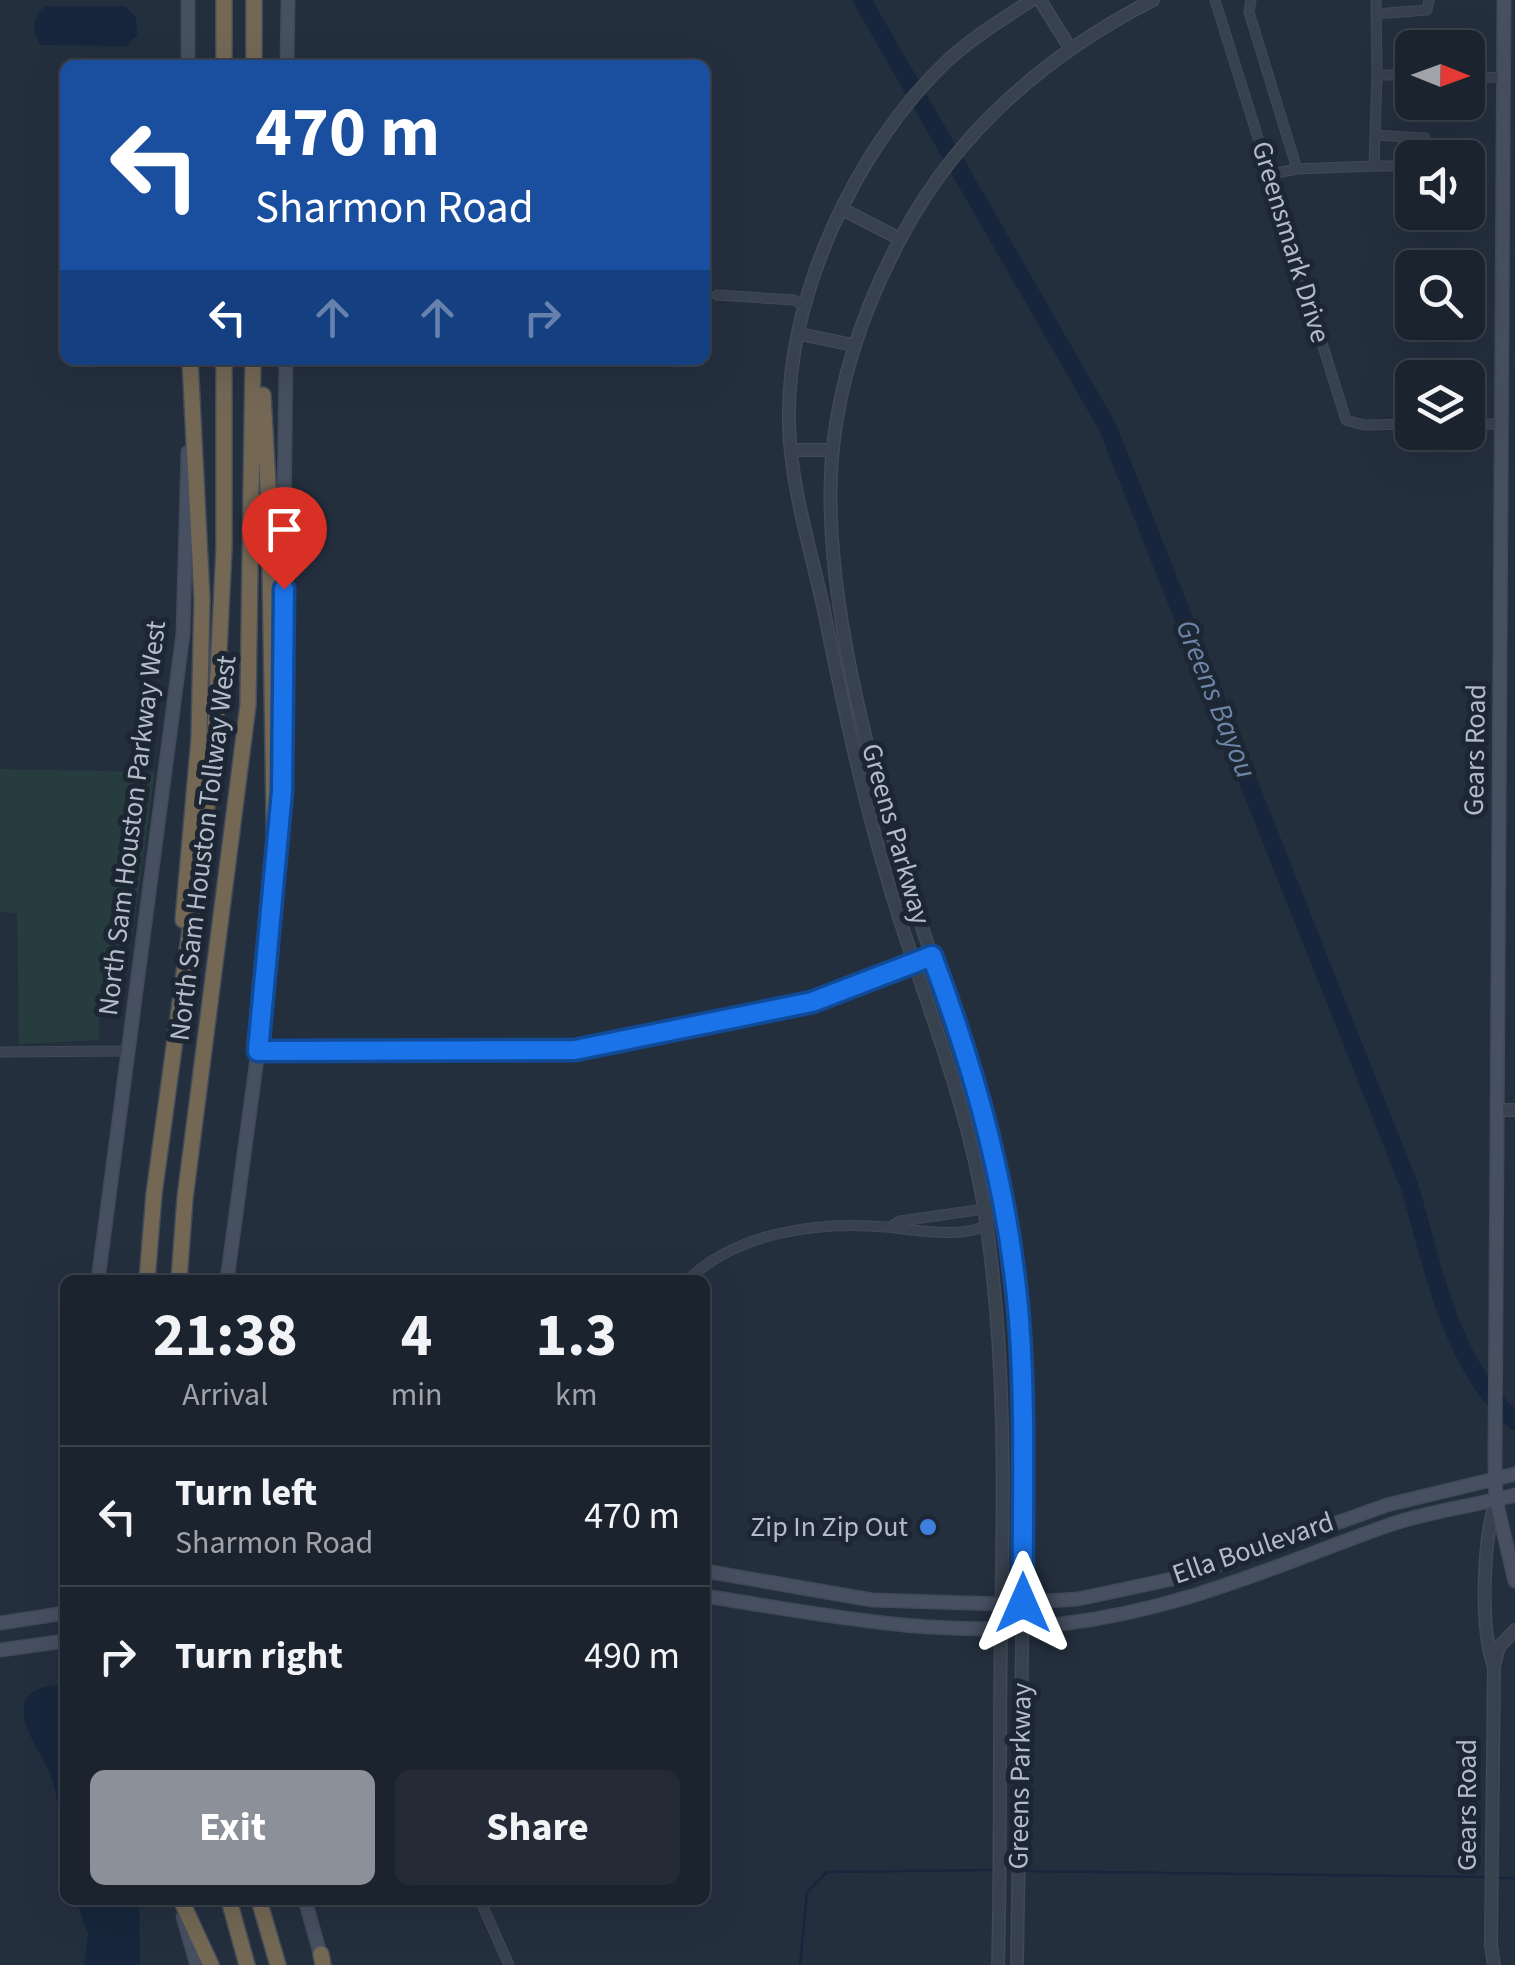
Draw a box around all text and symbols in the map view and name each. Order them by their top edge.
north arrow [1395,30,1485,120]
map controls [1395,30,1485,450]
text: 470 m [255,83,440,183]
icon: left [90,100,220,230]
street label: Greensmark Drive [1241,136,1341,348]
button: sound [1395,140,1485,230]
text: Sharmon Road [255,176,534,240]
button: search [1395,250,1485,340]
icon: left [200,290,255,345]
icon: ahead [305,290,360,345]
icon: ahead [410,290,465,345]
icon: right [515,290,570,345]
button: layers [1395,360,1485,450]
pin [242,487,327,590]
icon: arrive [257,502,312,557]
water label: Greens Bayou [1165,613,1267,785]
street label: North Sam Houston Parkway West [88,618,176,1018]
street label: North Sam Houston Tollway West [160,652,247,1043]
street label: Gears Road [1454,684,1496,816]
street label: Greens Parkway [851,739,941,929]
text: 21:38 [153,1294,298,1379]
text: 4 [401,1294,433,1379]
text: 1.3 [536,1294,617,1379]
text: Arrival [182,1372,268,1418]
text: min [391,1372,443,1418]
text: km [555,1372,597,1418]
text: Turn left [175,1466,317,1520]
icon: left [90,1489,145,1544]
text: 470 m [584,1489,680,1543]
street label: Ella Boulevard [1167,1502,1339,1594]
place label: Zip In Zip Out [750,1507,909,1547]
marker: Zip In Zip Out [917,1516,939,1538]
text: Sharmon Road [175,1520,373,1566]
position arrow [971,1551,1075,1655]
icon: right [90,1629,145,1684]
text: Turn right [175,1629,343,1683]
text: 490 m [584,1629,680,1683]
street label: Greens Parkway [998,1682,1042,1870]
street label: Gears Road [1447,1739,1487,1871]
button: Exit [90,1770,375,1885]
button: Share [395,1770,680,1885]

